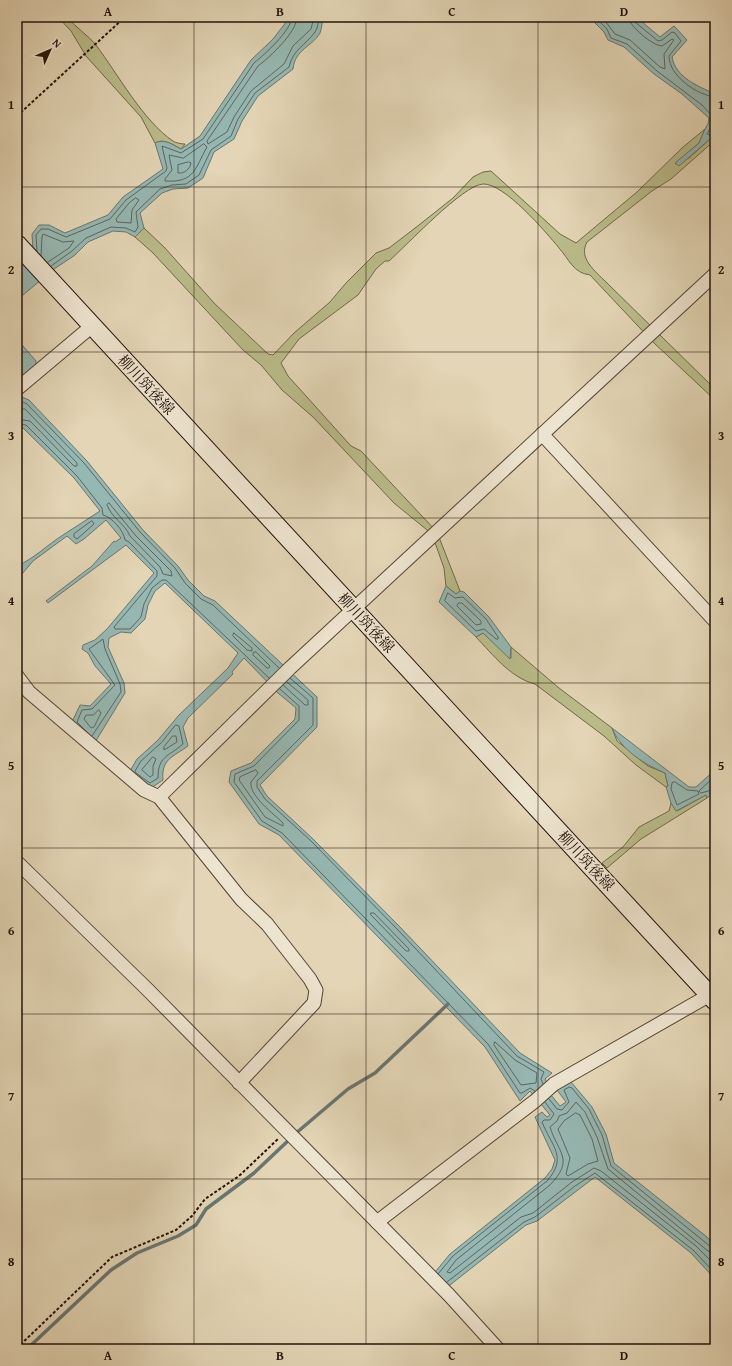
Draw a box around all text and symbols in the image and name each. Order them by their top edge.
text: A [104,2,113,21]
text: B [276,2,284,21]
text: C [448,2,456,21]
text: D [620,2,628,21]
north arrow [30,30,70,70]
text: N [49,35,66,52]
text: 1 [8,95,14,114]
text: 1 [718,95,724,114]
text: 2 [8,260,15,279]
text: 2 [718,260,725,279]
street label: 柳川筑後線 [113,350,180,419]
text: 3 [8,426,14,445]
text: 3 [718,426,724,445]
street label: 柳川筑後線 [333,588,400,657]
text: 4 [8,591,15,610]
text: 4 [718,591,725,610]
text: 5 [8,756,15,775]
text: 5 [718,756,725,775]
street label: 柳川筑後線 [553,826,620,895]
text: 6 [8,921,15,940]
text: 6 [718,921,725,940]
text: 7 [8,1087,15,1106]
text: 7 [718,1087,725,1106]
text: 8 [8,1252,15,1271]
text: 8 [718,1252,725,1271]
text: A [104,1346,113,1365]
text: B [276,1346,284,1365]
text: C [448,1346,456,1365]
text: D [620,1346,628,1365]

